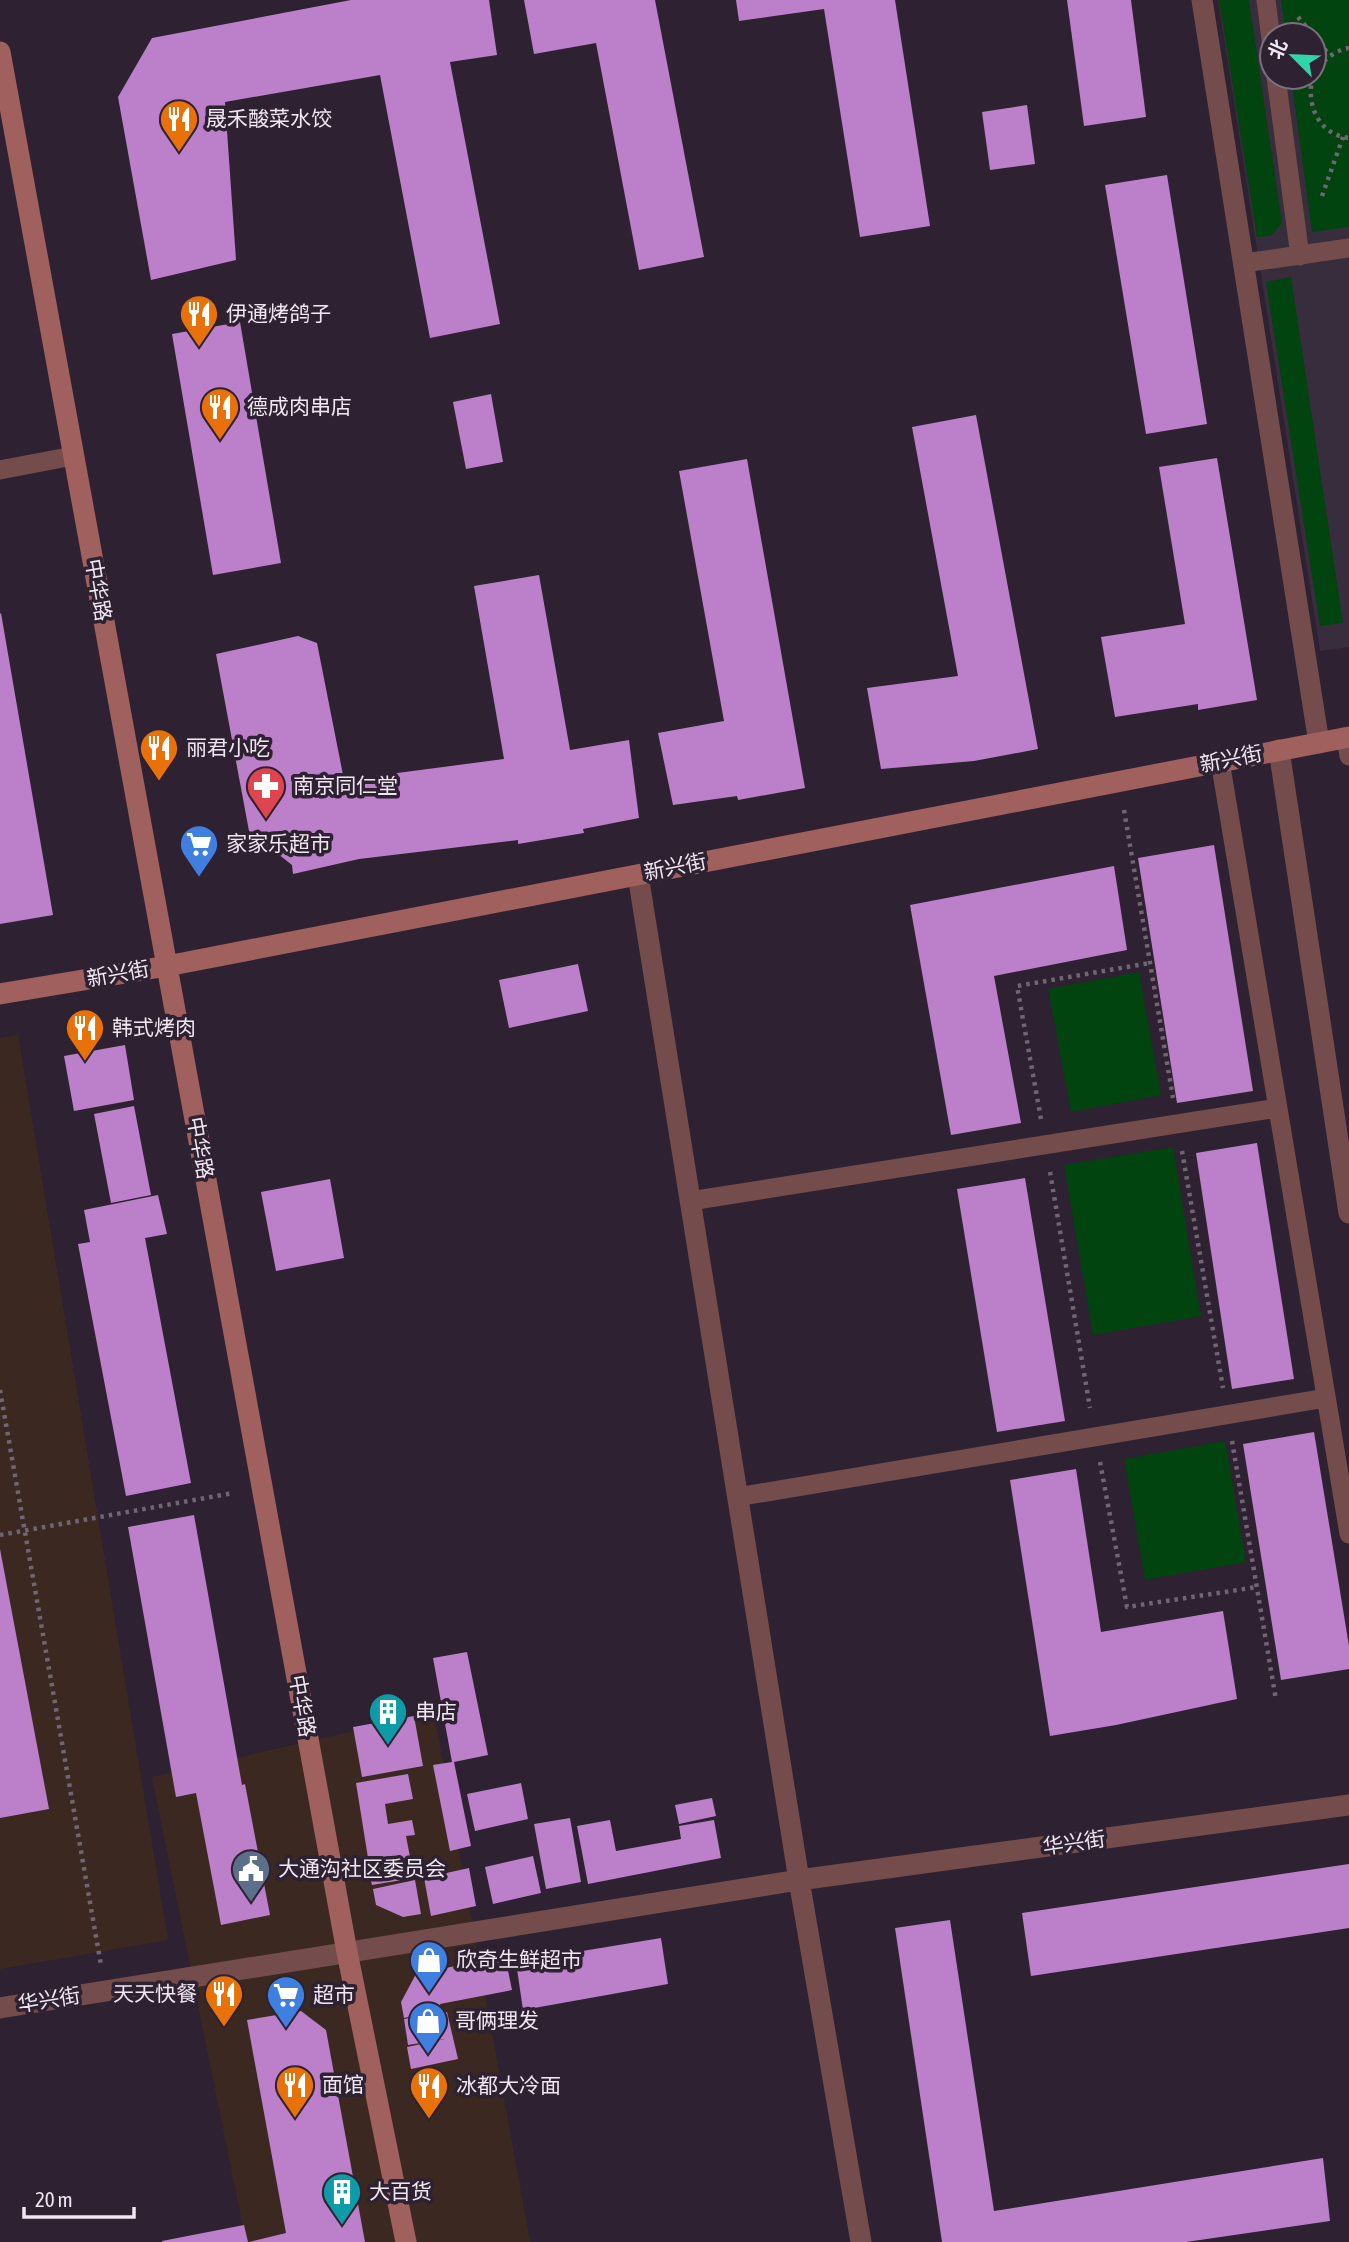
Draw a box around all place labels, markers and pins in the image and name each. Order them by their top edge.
restaurant icon: 晟禾酸菜水饺 [158,98,200,153]
place label: 晟禾酸菜水饺 [206,106,332,130]
restaurant icon: 伊通烤鸽子 [178,293,220,348]
place label: 伊通烤鸽子 [226,301,331,325]
restaurant icon: 德成肉串店 [199,386,241,441]
place label: 德成肉串店 [247,394,352,418]
restaurant icon: 丽君小吃 [138,727,180,782]
place label: 丽君小吃 [186,735,270,759]
pharmacy icon: 南京同仁堂 [245,765,287,820]
place label: 南京同仁堂 [293,773,398,797]
supermarket icon: 家家乐超市 [178,823,220,878]
place label: 家家乐超市 [226,831,331,855]
restaurant icon: 韩式烤肉 [64,1007,106,1062]
place label: 韩式烤肉 [112,1015,196,1039]
building icon: 串店 [367,1691,409,1746]
place label: 串店 [415,1699,457,1723]
public building icon: 大通沟社区委员会 [230,1848,272,1903]
place label: 大通沟社区委员会 [278,1856,446,1880]
shop icon: 欣奇生鲜超市 [408,1939,450,1994]
place label: 欣奇生鲜超市 [456,1947,582,1971]
restaurant icon: 天天快餐 [203,1973,245,2028]
supermarket icon: 超市 [265,1974,307,2029]
place label: 天天快餐 [113,1981,197,2005]
place label: 超市 [313,1982,355,2006]
shop icon: 哥俩理发 [407,2000,449,2055]
place label: 哥俩理发 [455,2008,539,2032]
restaurant icon: 面馆 [274,2064,316,2119]
restaurant icon: 冰都大冷面 [408,2065,450,2120]
place label: 面馆 [322,2072,364,2096]
place label: 冰都大冷面 [456,2073,561,2097]
building icon: 大百货 [321,2171,363,2226]
place label: 大百货 [369,2179,432,2203]

